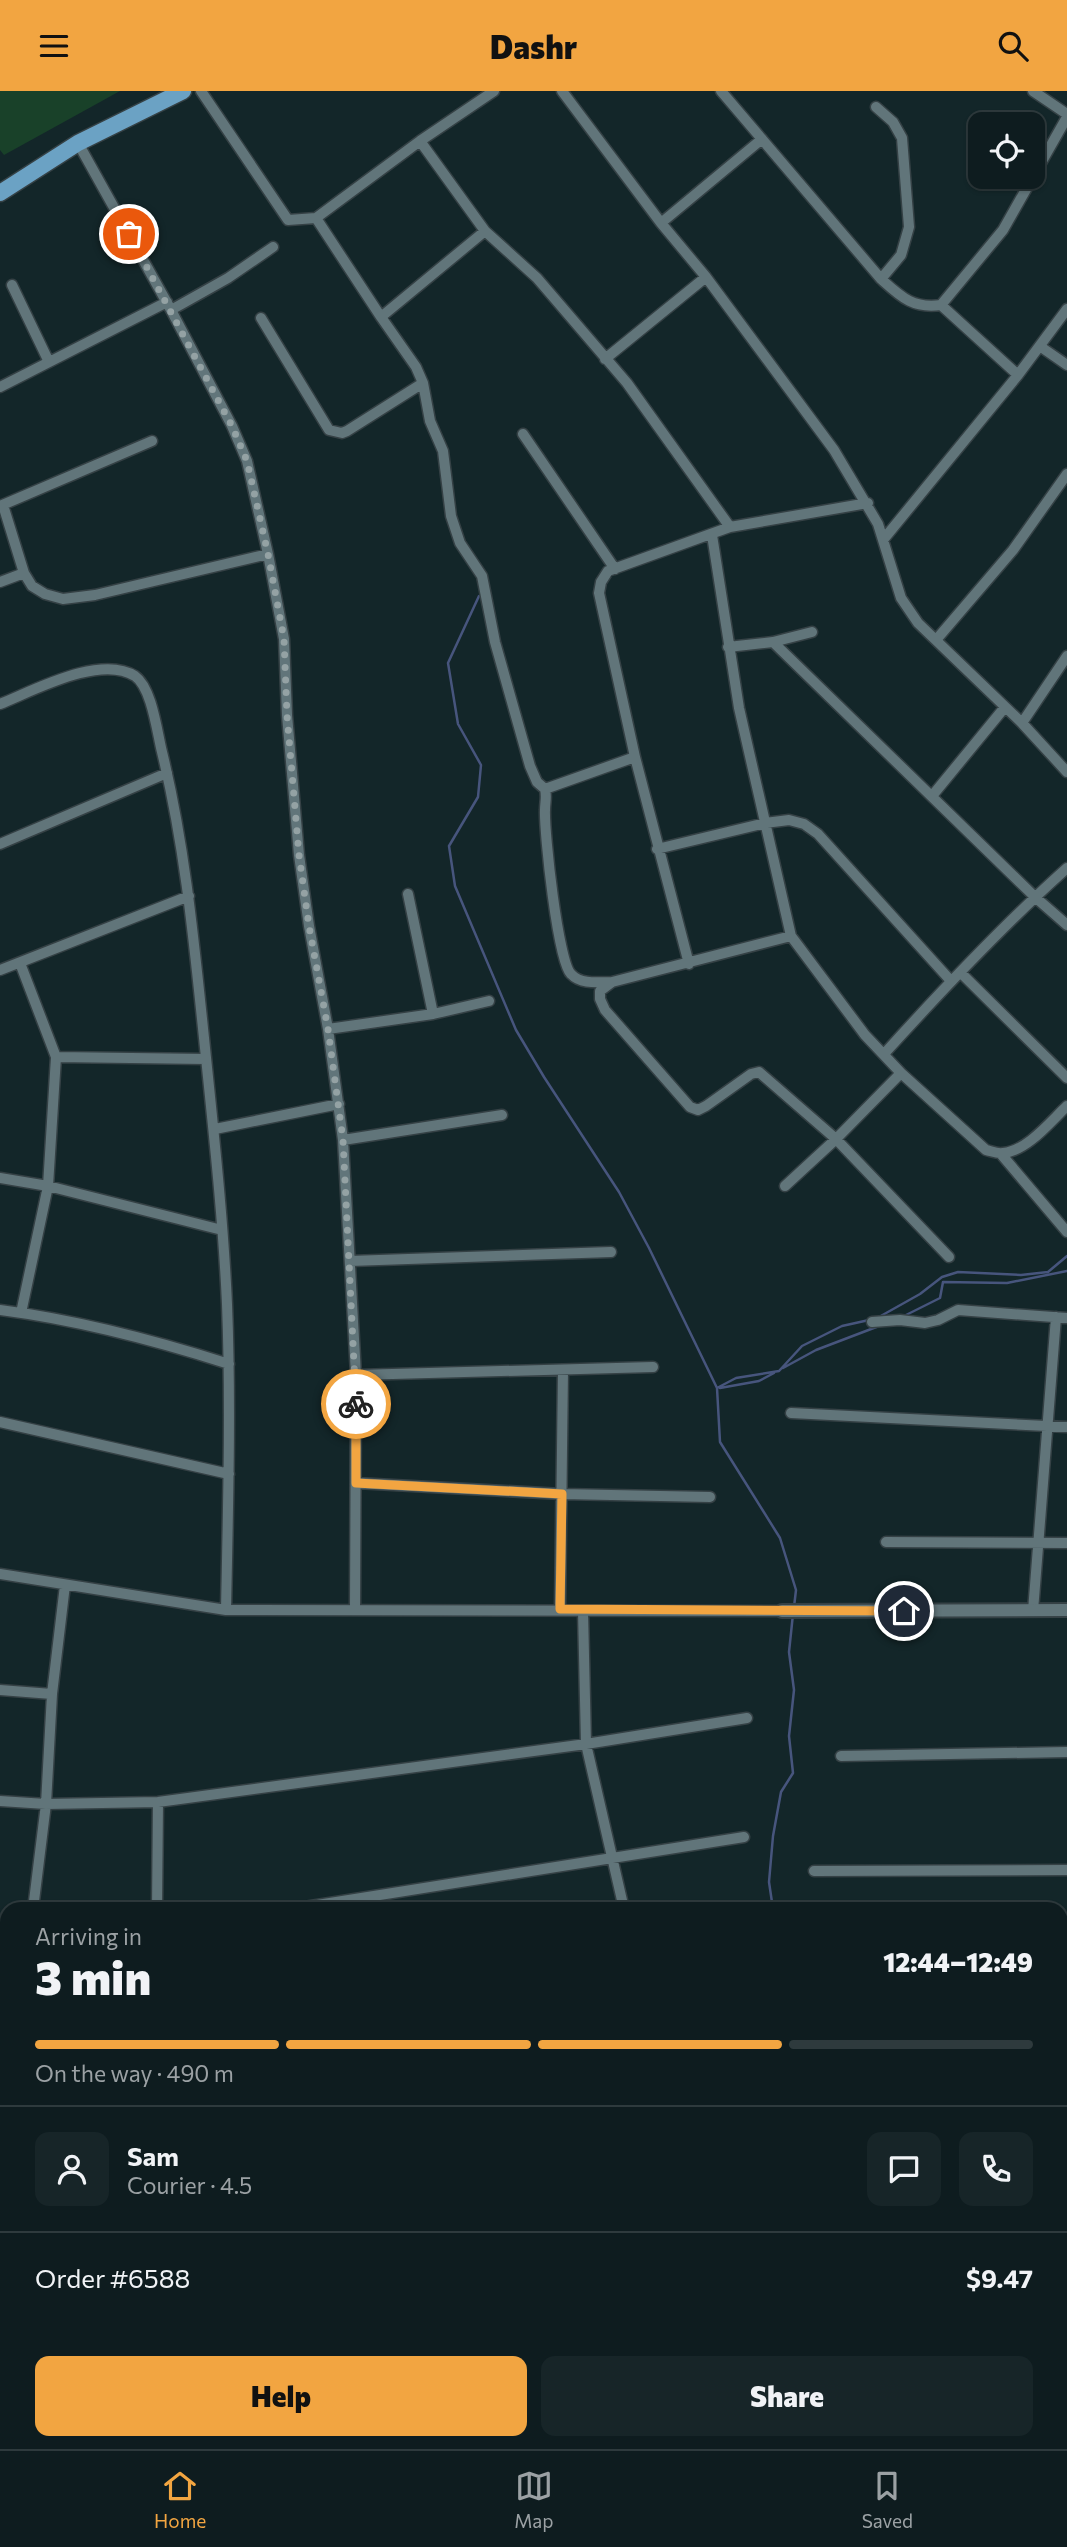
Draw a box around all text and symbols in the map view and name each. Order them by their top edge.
text: Dashr [490,26,577,66]
icon: menu [35,27,73,65]
icon: search [994,27,1032,65]
map controls [968,112,1045,189]
button: locate [968,112,1045,189]
pin [99,204,159,264]
icon: bag [110,215,148,253]
courier [321,1369,391,1439]
icon: bike [337,1385,375,1423]
pin [874,1581,934,1641]
icon: home [885,1592,923,1630]
text: Arriving in [35,1922,142,1950]
text: 12:44–12:49 [883,1946,1033,1977]
text: 3 min [35,1948,151,2004]
text: On the way · 490 m [35,2059,234,2087]
button: person [35,2132,109,2206]
button: chat [867,2132,941,2206]
button: phone [959,2132,1033,2206]
text: Sam [127,2140,179,2171]
text: Courier · 4.5 [127,2171,252,2199]
text: Order #6588 [35,2262,190,2293]
text: $9.47 [966,2262,1033,2293]
button: Help [35,2356,527,2436]
button: Share [541,2356,1033,2436]
tab: Home [154,2467,206,2532]
tab: Map [514,2467,554,2532]
tab: Saved [862,2467,913,2532]

